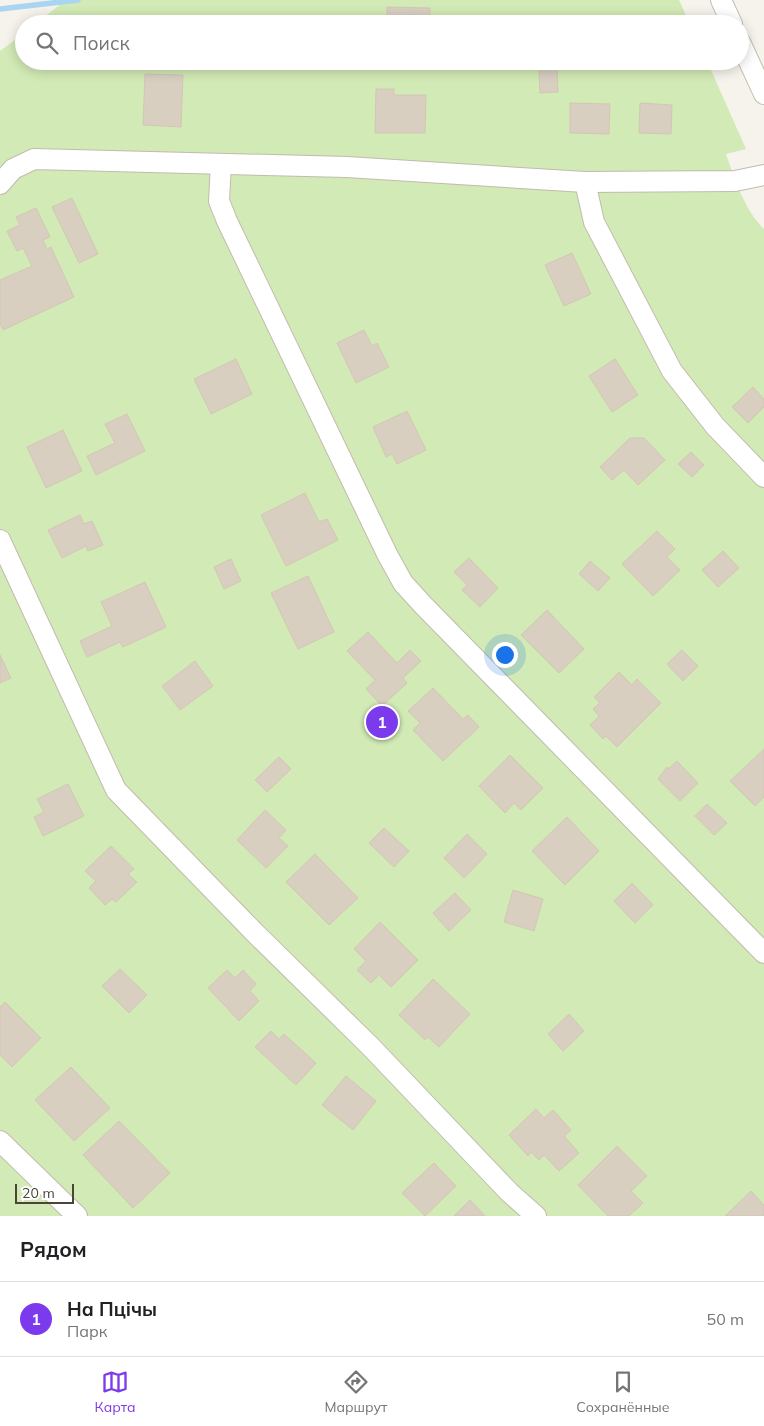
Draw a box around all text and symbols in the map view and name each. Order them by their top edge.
search box [15,15,749,70]
icon: search [33,29,61,57]
text: Поиск [73,31,130,55]
your location [492,642,518,668]
pin: 1 [366,703,398,741]
scale bar [15,1181,74,1204]
text: 20 m [22,1184,55,1202]
text: Рядом [20,1236,87,1262]
text: На Пцічы [67,1297,157,1321]
text: 1 [31,1309,41,1329]
text: 50 m [707,1309,744,1329]
text: Парк [67,1321,107,1341]
tab: Карта [94,1368,136,1416]
tab: Маршрут [325,1368,387,1416]
tab: Сохранённые [576,1368,670,1416]

